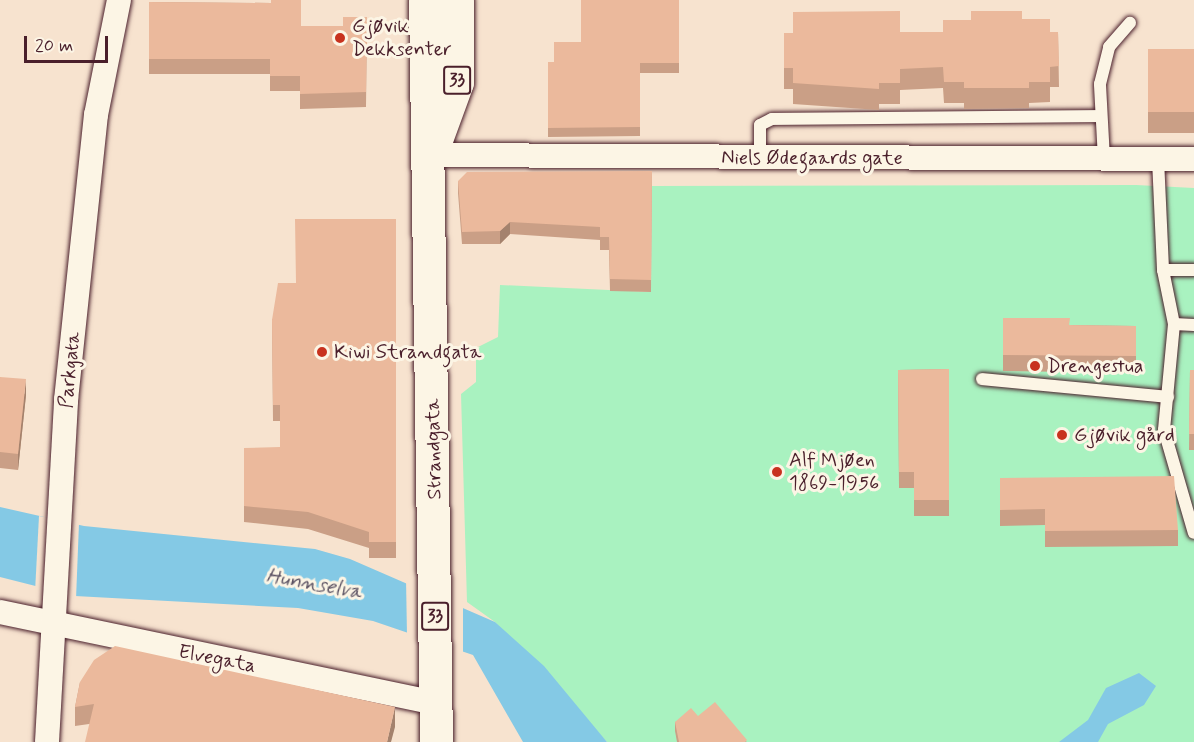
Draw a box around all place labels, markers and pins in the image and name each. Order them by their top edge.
place label: Gjøvik Dekksenter [352,14,452,61]
marker: Gjøvik Dekksenter [333,31,347,45]
place label: Kiwi Strandgata [334,340,477,364]
marker: Kiwi Strandgata [315,345,329,359]
place label: Drengestua [1047,354,1144,378]
marker: Drengestua [1028,359,1042,373]
place label: Gjøvik gård [1074,423,1173,447]
marker: Gjøvik gård [1055,428,1069,442]
place label: Alf Mjøen 1869-1956 [789,448,879,495]
marker: Alf Mjøen 1869-1956 [770,465,784,479]

